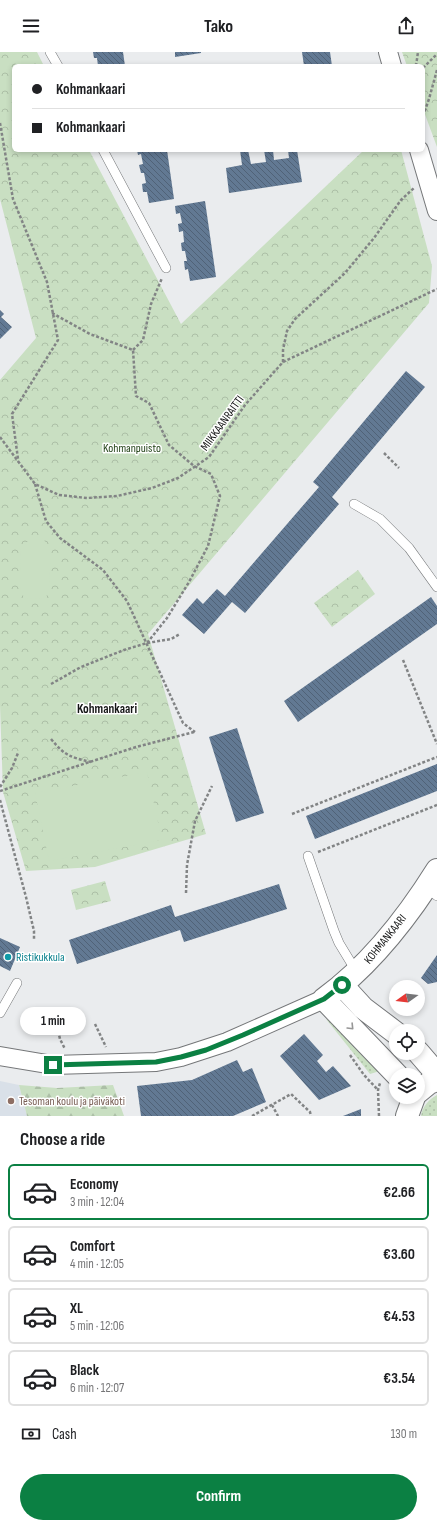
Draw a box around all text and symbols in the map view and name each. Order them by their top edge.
icon: menu [20,15,42,37]
icon: share [395,15,417,37]
text: Tako [204,16,233,37]
text: Kohmankaari [56,80,125,99]
text: Kohmankaari [56,118,125,137]
street label: MIIKKAANRAITTI [197,393,247,454]
park label: Kohmanpuisto [103,441,161,456]
district label: Kohmankaari [77,701,137,717]
street label: KOHMANKAARI [361,911,410,967]
place label: Ristikukkula [16,950,65,965]
marker: Ristikukkula [3,952,13,962]
route start [333,976,351,994]
north arrow [389,980,425,1016]
map controls [389,980,425,1104]
callout: 1 min [20,1007,86,1035]
text: 1 min [41,1013,65,1029]
one-way arrow [346,1022,354,1030]
button: locate [389,1024,425,1060]
route end [44,1056,62,1074]
button: layers [389,1068,425,1104]
place label: Tesoman koulu ja päiväkoti [19,1094,125,1109]
marker: Tesoman koulu ja päiväkoti [6,1096,16,1106]
text: Choose a ride [20,1129,105,1150]
icon: car [22,1174,58,1210]
text: Economy [70,1175,119,1194]
text: €2.66 [383,1183,415,1202]
text: 3 min · 12:04 [70,1194,124,1210]
icon: car [22,1236,58,1272]
text: Comfort [70,1237,115,1256]
text: €3.60 [383,1245,415,1264]
text: 4 min · 12:05 [70,1256,124,1272]
icon: car [22,1298,58,1334]
text: XL [70,1299,83,1318]
text: €4.53 [383,1307,415,1326]
text: 5 min · 12:06 [70,1318,124,1334]
icon: car [22,1360,58,1396]
text: Black [70,1361,99,1380]
text: €3.54 [383,1369,415,1388]
text: 6 min · 12:07 [70,1380,124,1396]
icon: cash [20,1423,42,1445]
text: Cash [52,1425,77,1444]
text: 130 m [391,1426,417,1442]
button: Confirm [20,1474,417,1520]

